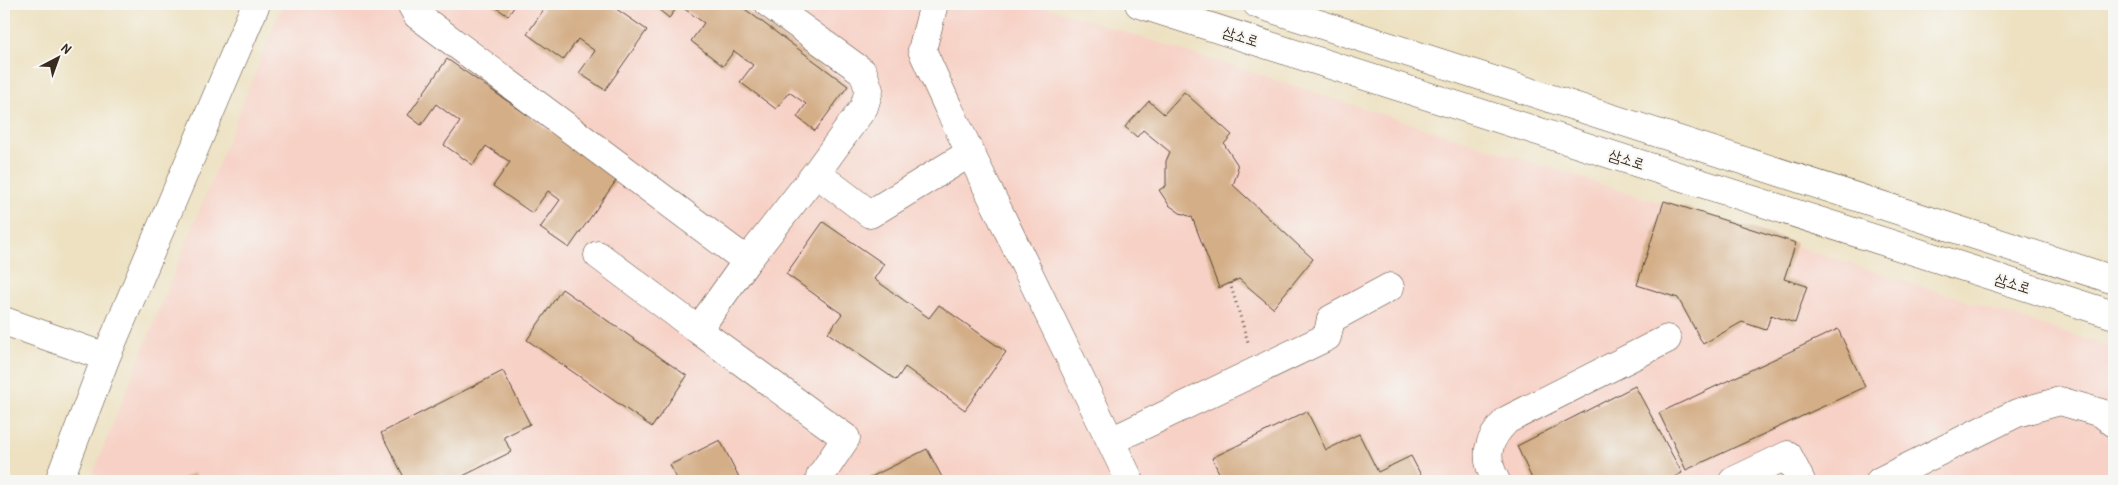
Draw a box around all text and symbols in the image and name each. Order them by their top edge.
street label: 삼소로 [1221,20,1261,52]
north arrow [32,32,82,82]
text: N [58,38,76,58]
street label: 삼소로 [1607,143,1647,175]
street label: 삼소로 [1993,267,2033,299]

